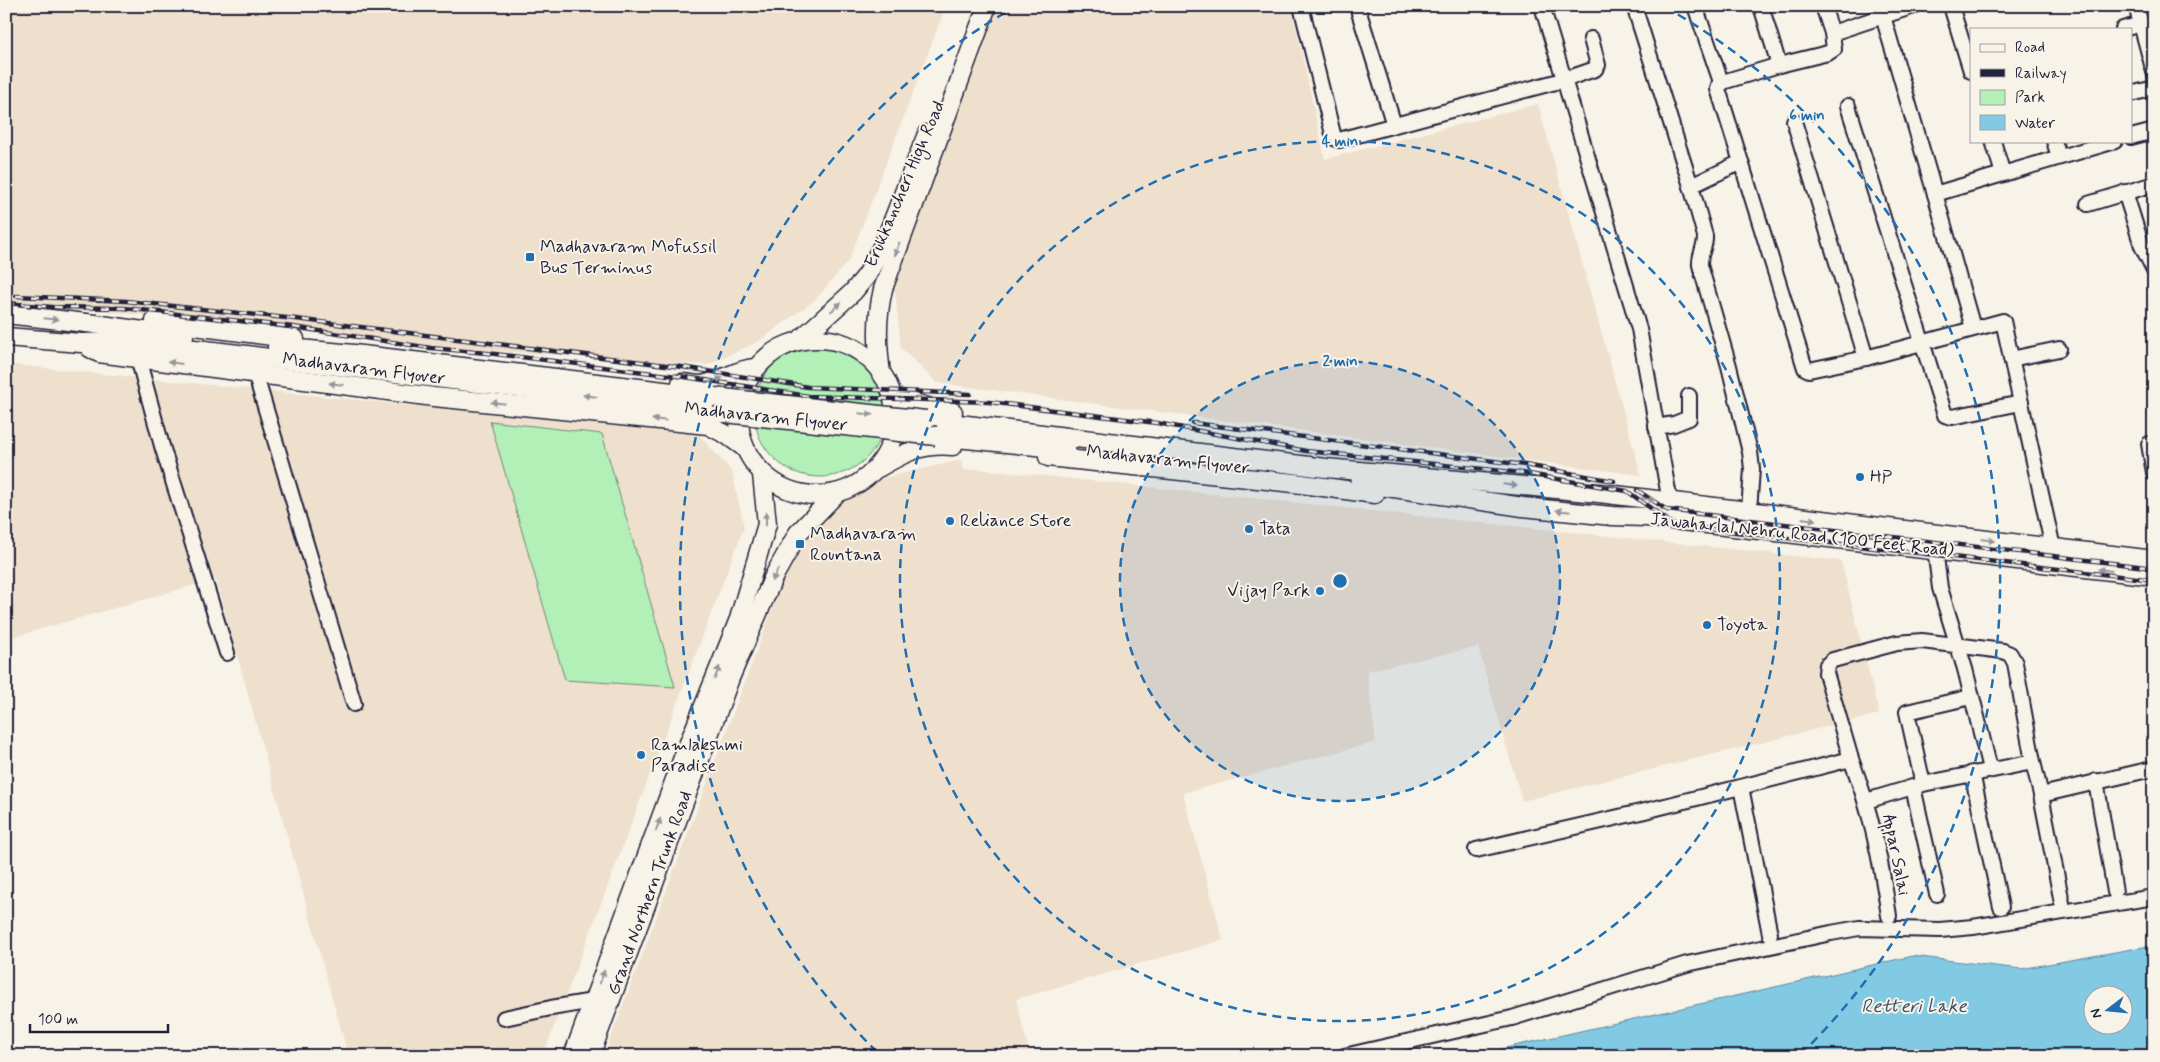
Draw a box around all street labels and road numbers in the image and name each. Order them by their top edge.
street label: Erukkancheri High Road [859,97,952,271]
street label: Madhavaram Flyover [281,347,447,391]
street label: Madhavaram Flyover [683,396,849,438]
street label: Madhavaram Flyover [1085,439,1251,481]
street label: Jawaharlal Nehru Road (100 Feet Road) [1649,507,1956,563]
street label: Grand Northern Trunk Road [602,788,698,998]
street label: Appar Salai [1875,812,1916,898]

